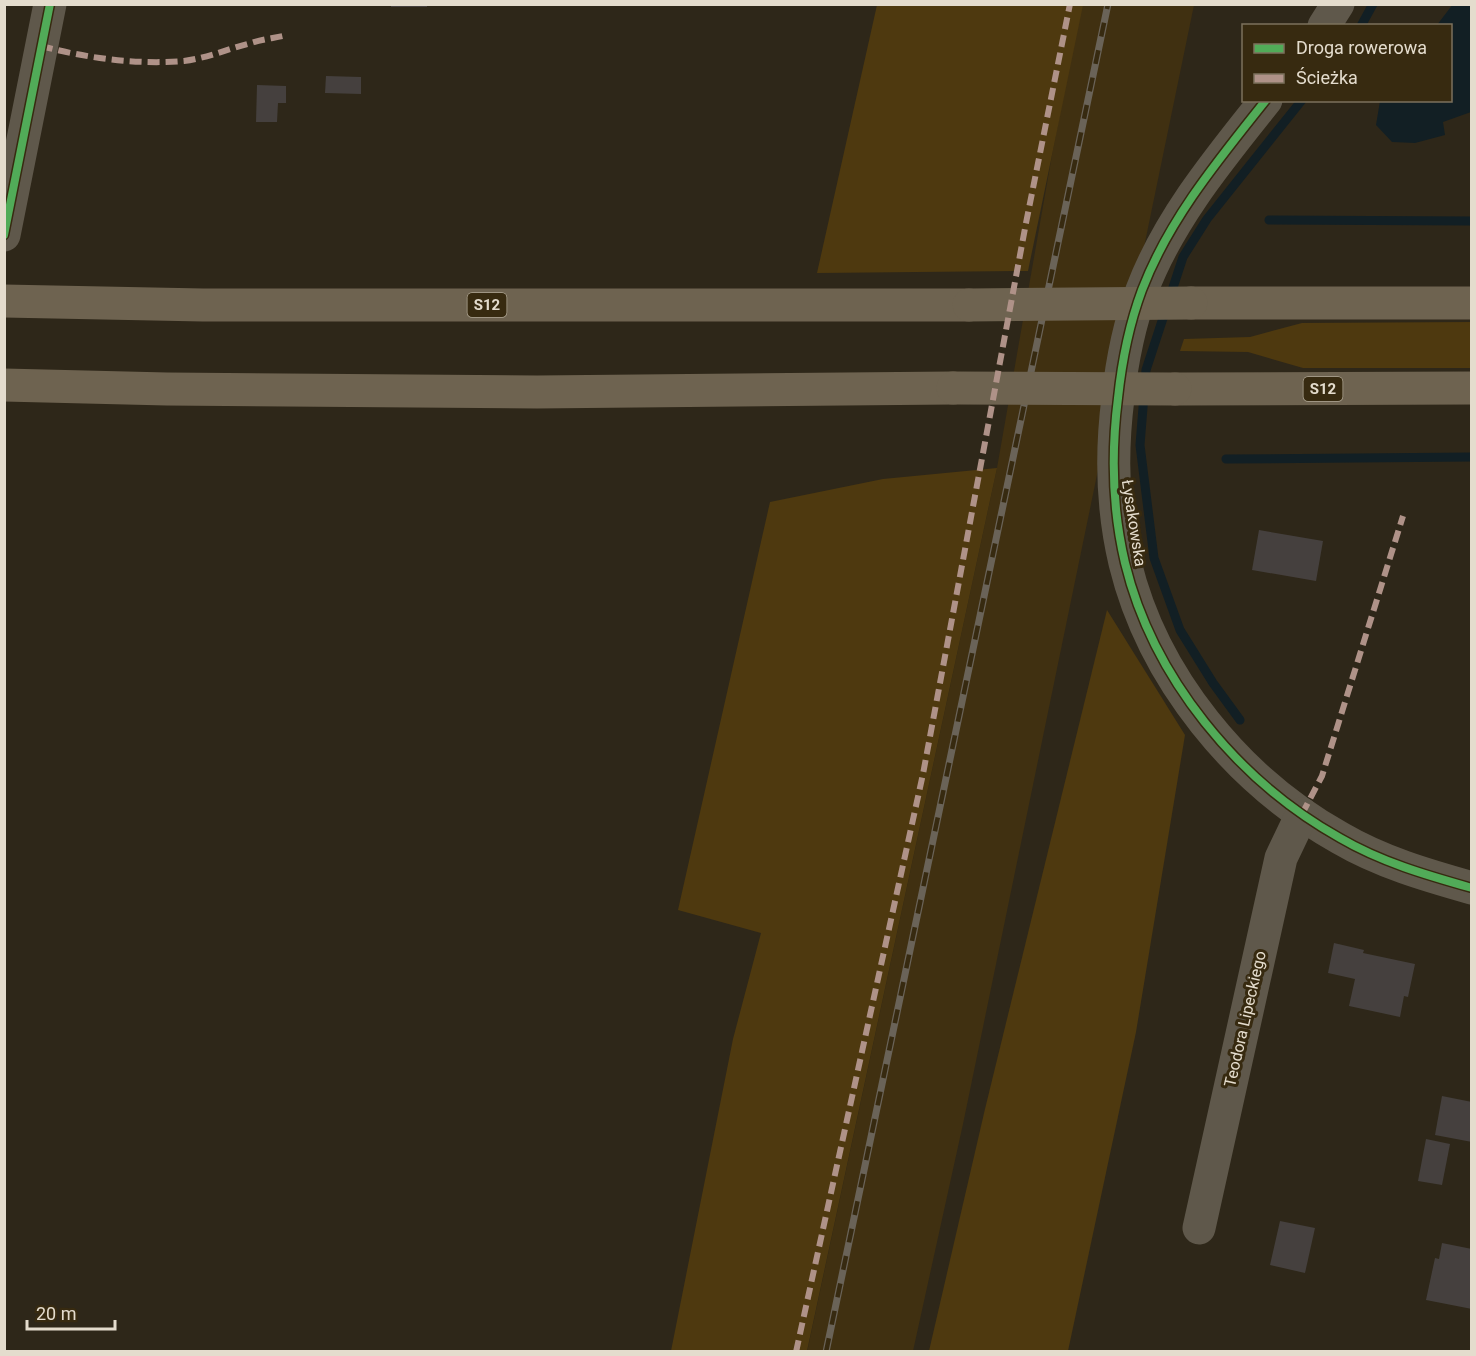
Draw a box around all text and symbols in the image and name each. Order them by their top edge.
legend [1242,24,1452,102]
text: Droga rowerowa [1296,37,1427,58]
text: Ścieżka [1296,67,1358,88]
road number: S12 [468,293,506,317]
road number: S12 [1304,377,1342,401]
street label: Łysakowska [1118,478,1150,568]
street label: Teodora Lipeckiego [1220,949,1270,1089]
scale bar [27,1293,116,1331]
text: 20 m [36,1303,76,1324]

